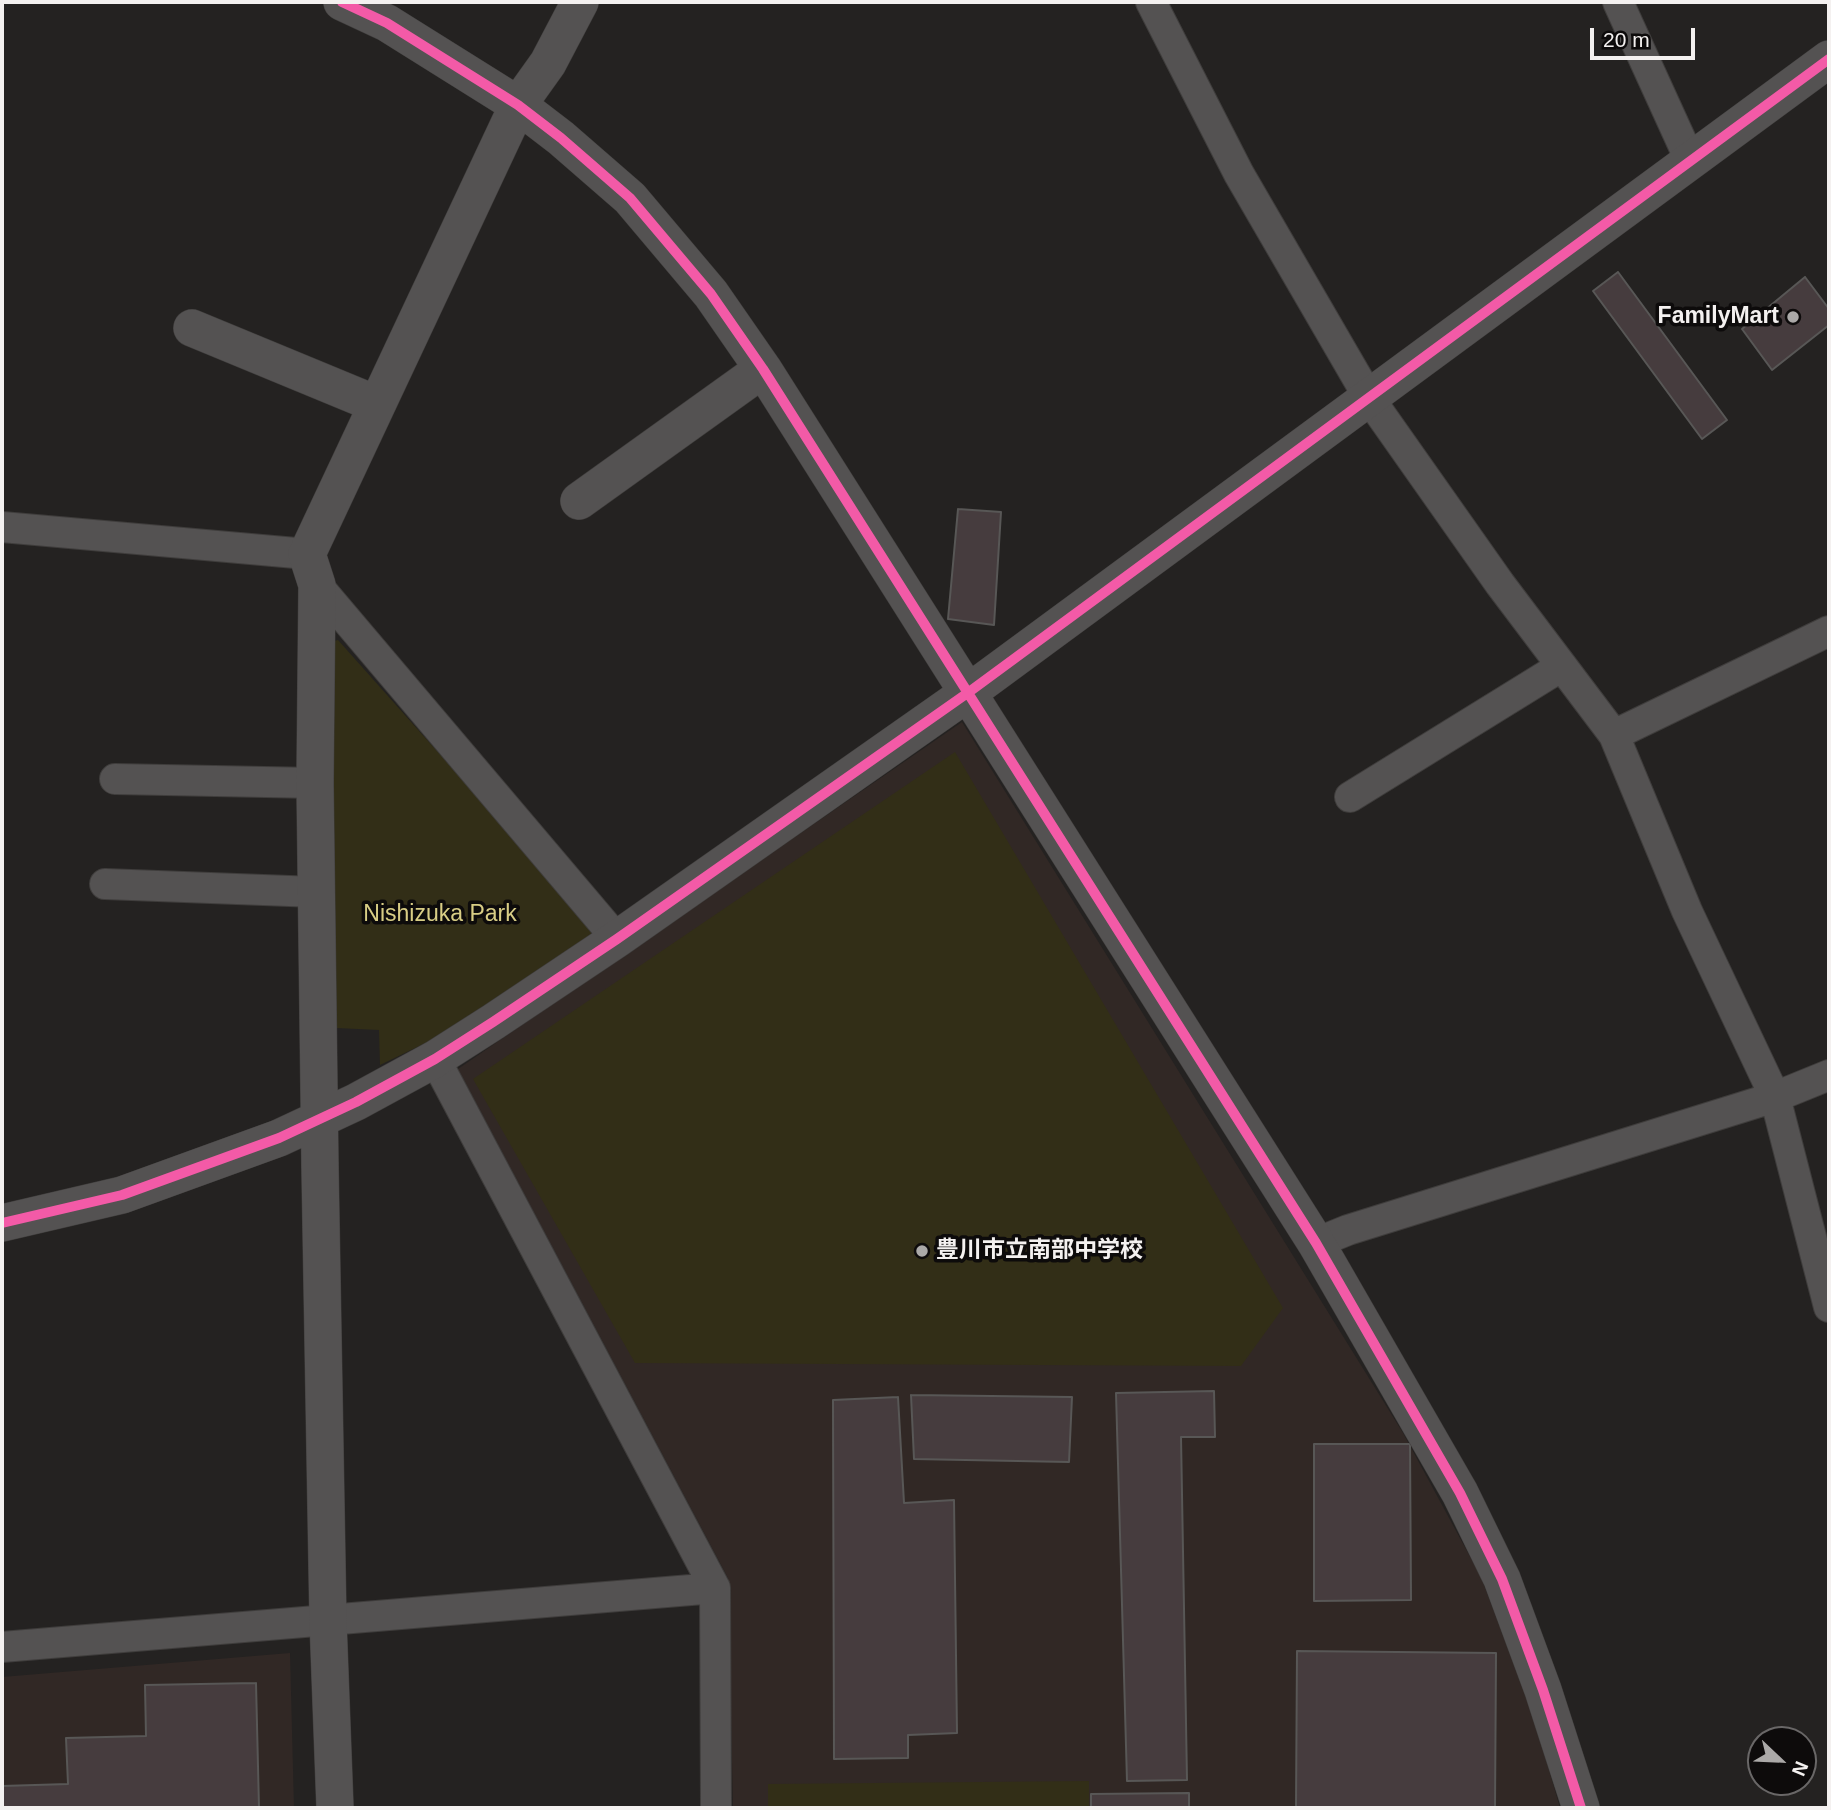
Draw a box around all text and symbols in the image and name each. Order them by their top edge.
scale bar [1593,14,1698,58]
text: 20 m [1603,28,1650,51]
place label: FamilyMart [1658,303,1779,331]
marker: FamilyMart [1785,309,1801,325]
park label: Nishizuka Park [363,901,517,929]
place label: 豊川市立南部中学校 [936,1237,1143,1265]
marker: 豊川市立南部中学校 [914,1243,930,1259]
north arrow [1747,1726,1817,1796]
text: N [1788,1758,1812,1779]

